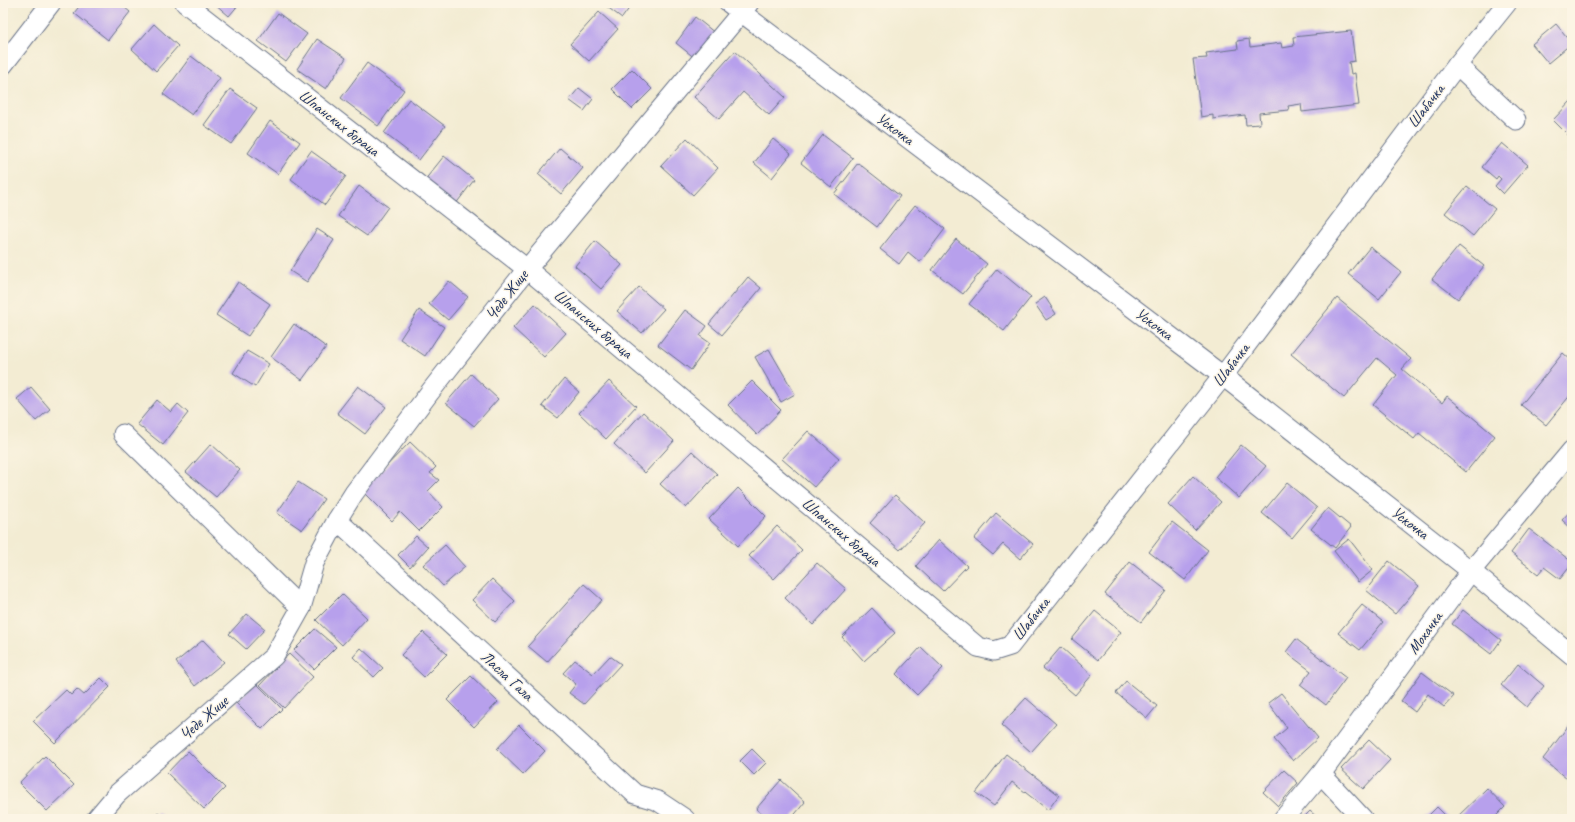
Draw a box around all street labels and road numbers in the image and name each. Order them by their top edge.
street label: Шабачка [1403,79,1450,132]
street label: Шпанских бораца [295,85,385,162]
street label: Ускочка [872,108,919,150]
street label: Чеде Жице [481,265,534,324]
street label: Шпанских бораца [549,285,638,364]
street label: Ускочка [1131,303,1178,345]
street label: Шабачка [1208,338,1255,391]
street label: Шпанских бораца [797,493,886,572]
street label: Ускочка [1387,502,1434,545]
street label: Шабачка [1008,592,1055,645]
street label: Мохачка [1403,607,1448,658]
street label: Ласла Гала [477,647,538,706]
street label: Чеде Жице [176,690,234,745]

